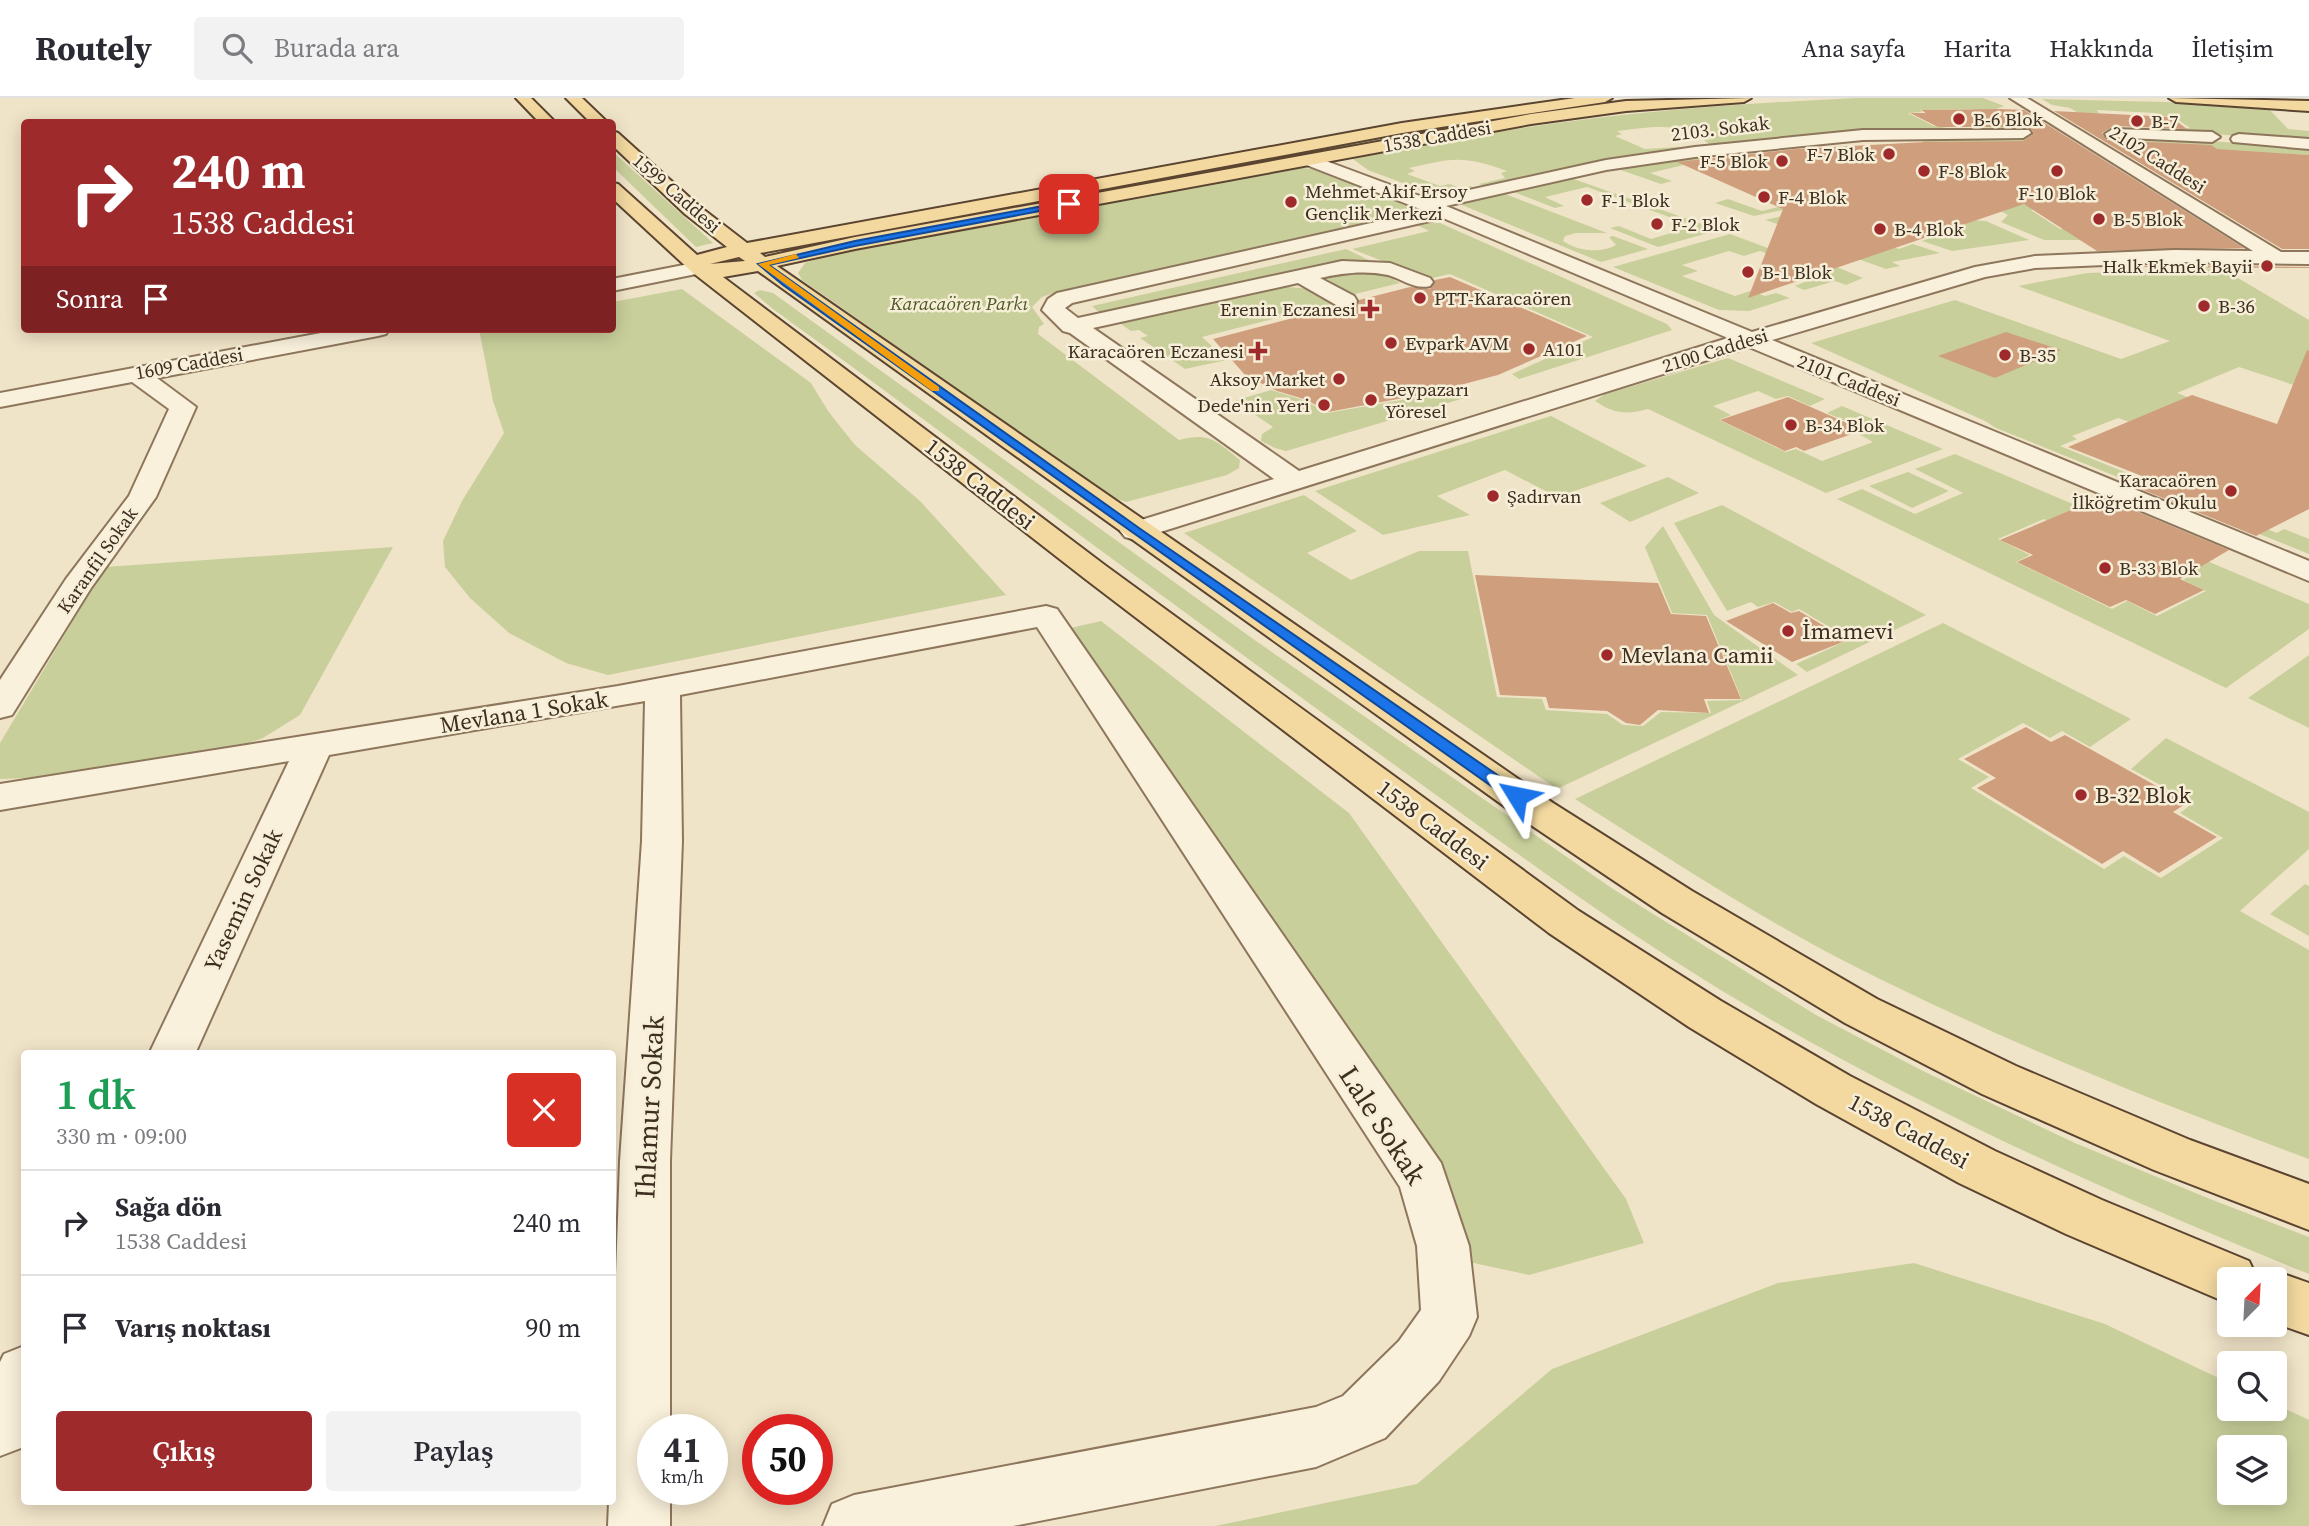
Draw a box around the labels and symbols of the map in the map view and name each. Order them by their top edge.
place label: B-6 Blok [1973,106,2043,132]
place label: B-7 [2151,108,2178,134]
street label: 2103. Sokak [1670,109,1771,147]
marker: B-6 Blok [1951,111,1967,127]
marker: B-7 [2129,113,2145,129]
street label: 1538 Caddesi [1381,114,1493,158]
street label: 2102 Caddesi [2105,119,2211,199]
place label: F-7 Blok [1806,141,1876,167]
marker: F-7 Blok [1881,146,1897,162]
street label: 1599 Caddesi [627,147,727,239]
place label: F-5 Blok [1699,148,1769,174]
marker: F-5 Blok [1774,153,1790,169]
place label: F-8 Blok [1938,158,2007,184]
marker: F-8 Blok [1916,163,1932,179]
marker: F-10 Blok [2049,163,2065,179]
pin [1039,174,1099,234]
place label: Mehmet Akif Ersoy Gençlik Merkezi [1305,178,1468,226]
place label: F-10 Blok [2018,180,2097,206]
place label: F-4 Blok [1778,184,1847,210]
place label: F-1 Blok [1601,187,1670,213]
marker: F-4 Blok [1756,189,1772,205]
marker: F-1 Blok [1579,192,1595,208]
marker: Mehmet Akif Ersoy Gençlik Merkezi [1283,194,1299,210]
place label: B-5 Blok [2113,206,2183,232]
place label: F-2 Blok [1671,211,1740,237]
marker: B-5 Blok [2091,211,2107,227]
marker: F-2 Blok [1649,216,1665,232]
place label: B-4 Blok [1894,216,1964,242]
marker: B-4 Blok [1872,221,1888,237]
place label: Halk Ekmek Bayii [2102,253,2253,279]
marker: Halk Ekmek Bayii [2259,258,2275,274]
place label: B-1 Blok [1762,259,1832,285]
marker: B-1 Blok [1740,264,1756,280]
place label: PTT-Karacaören [1434,285,1572,311]
park label: Karacaören Parkı [889,290,1028,316]
marker: PTT-Karacaören [1412,290,1428,306]
place label: B-36 [2218,293,2255,319]
place label: Erenin Eczanesi [1220,296,1356,322]
marker: B-36 [2196,298,2212,314]
marker: Erenin Eczanesi [1362,301,1378,317]
street label: 2100 Caddesi [1659,322,1771,378]
place label: Evpark AVM [1405,330,1509,356]
marker: Evpark AVM [1383,335,1399,351]
place label: A101 [1543,336,1584,362]
place label: Karacaören Eczanesi [1068,338,1244,364]
street label: 1609 Caddesi [133,341,245,385]
marker: A101 [1521,341,1537,357]
place label: B-35 [2019,342,2056,368]
marker: Karacaören Eczanesi [1250,343,1266,359]
street label: 2101 Caddesi [1793,347,1905,413]
marker: B-35 [1997,347,2013,363]
place label: Aksoy Market [1209,366,1326,392]
marker: Aksoy Market [1331,371,1347,387]
place label: Beypazarı Yöresel [1385,376,1469,424]
place label: Dede'nin Yeri [1197,392,1310,418]
marker: Beypazarı Yöresel [1363,392,1379,408]
marker: Dede'nin Yeri [1316,397,1332,413]
place label: B-34 Blok [1805,412,1885,438]
marker: B-34 Blok [1783,417,1799,433]
street label: 1538 Caddesi [918,431,1042,537]
place label: Karacaören İlköğretim Okulu [2072,467,2217,515]
place label: Şadırvan [1507,483,1581,509]
marker: Karacaören İlköğretim Okulu [2223,483,2239,499]
marker: Şadırvan [1485,488,1501,504]
street label: Karanfil Sokak [51,501,144,618]
place label: B-33 Blok [2119,555,2199,581]
marker: B-33 Blok [2097,560,2113,576]
place label: İmamevi [1802,615,1894,647]
marker: İmamevi [1780,623,1796,639]
place label: Mevlana Camii [1621,639,1774,671]
marker: Mevlana Camii [1599,647,1615,663]
street label: Mevlana 1 Sokak [438,683,611,741]
position arrow [1480,759,1554,833]
street label: 1538 Caddesi [1371,772,1496,878]
place label: B-32 Blok [2095,779,2191,811]
marker: B-32 Blok [2073,787,2089,803]
street label: Yasemin Sokak [196,823,290,977]
street label: Ihlamur Sokak [625,1014,673,1200]
street label: Lale Sokak [1330,1058,1436,1192]
street label: 1538 Caddesi [1843,1086,1975,1176]
north arrow [2217,1267,2287,1337]
speed limit sign: 50 [742,1414,833,1505]

